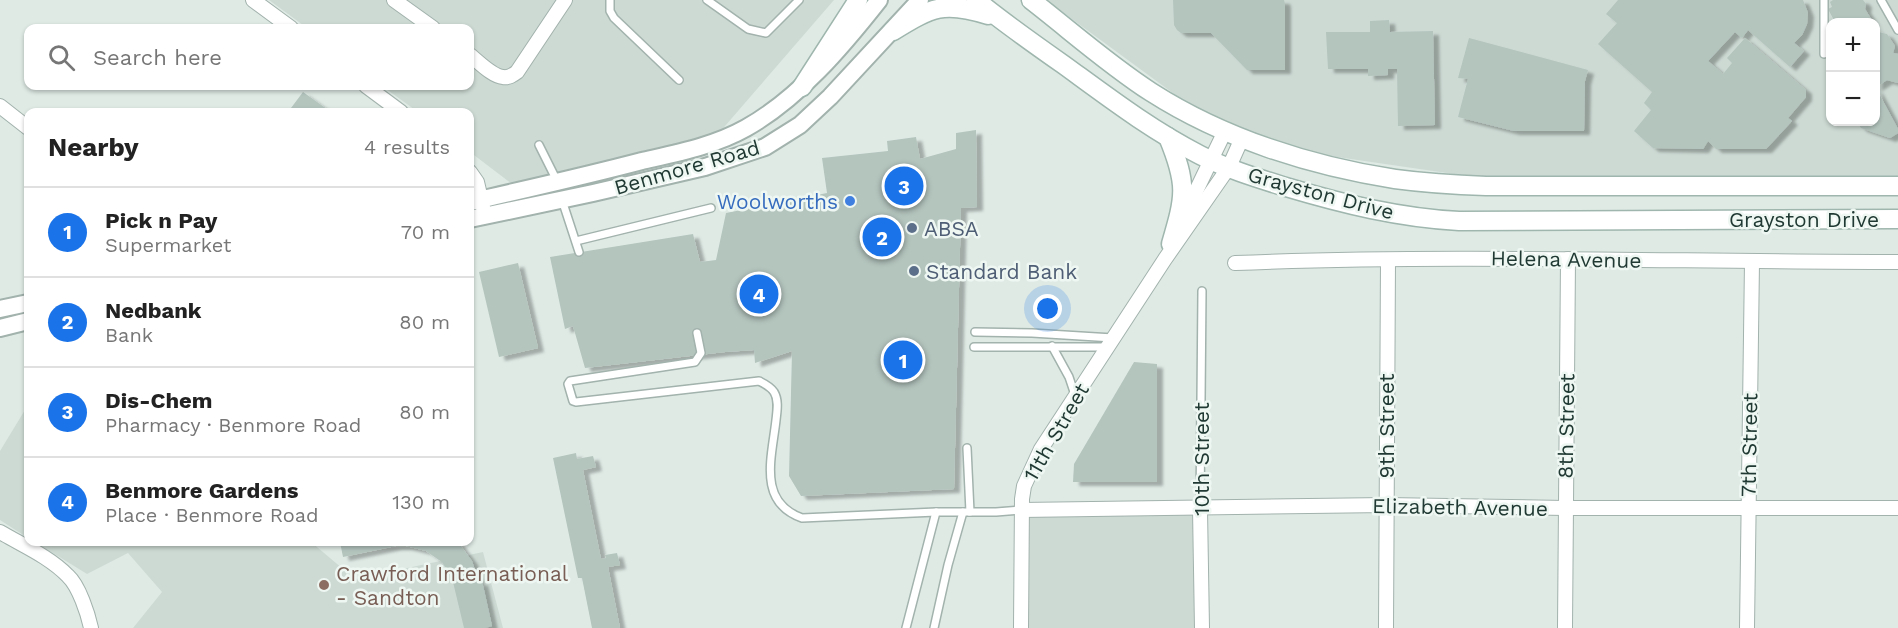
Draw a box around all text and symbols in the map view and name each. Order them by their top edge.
map controls [1826,18,1880,126]
button: + [1826,18,1880,72]
search box [24,24,474,90]
icon: search [45,41,78,74]
text: Search here [93,45,222,70]
button: − [1826,72,1880,126]
text: Nearby [48,132,139,162]
street label: Benmore Road [611,134,763,200]
text: 4 results [364,135,450,159]
street label: Grayston Drive [1245,161,1397,225]
pin: 3 [884,164,924,208]
place label: Woolworths [717,189,838,214]
marker: Woolworths [843,194,857,208]
street label: Grayston Drive [1729,207,1879,232]
text: Pick n Pay [105,208,217,233]
pin: 2 [862,214,902,260]
place label: ABSA [924,216,979,241]
text: 1 [63,220,72,244]
text: 70 m [401,220,450,244]
marker: ABSA [905,221,919,235]
text: Supermarket [105,233,231,257]
street label: Helena Avenue [1490,245,1642,273]
place label: Standard Bank [926,259,1077,284]
marker: Standard Bank [907,264,921,278]
pin: 4 [740,272,778,316]
your location [1033,294,1062,323]
text: Nedbank [105,298,202,323]
text: 2 [62,310,73,334]
text: 80 m [399,310,450,334]
text: Bank [105,323,153,347]
pin: 1 [884,338,922,382]
street label: 9th Street [1374,373,1399,479]
street label: 8th Street [1553,373,1579,479]
street label: 11th Street [1018,379,1094,485]
text: Dis-Chem [105,388,213,413]
street label: 7th Street [1736,393,1762,497]
text: 3 [62,400,73,424]
text: 80 m [399,400,450,424]
street label: 10th Street [1189,402,1214,516]
text: Pharmacy · Benmore Road [105,413,361,437]
text: Benmore Gardens [105,478,299,503]
text: 4 [61,490,74,514]
text: 130 m [392,490,450,514]
street label: Elizabeth Avenue [1372,493,1548,521]
text: Place · Benmore Road [105,503,319,527]
place label: Crawford International - Sandton [336,561,569,610]
marker: Crawford International - Sandton [317,578,331,592]

